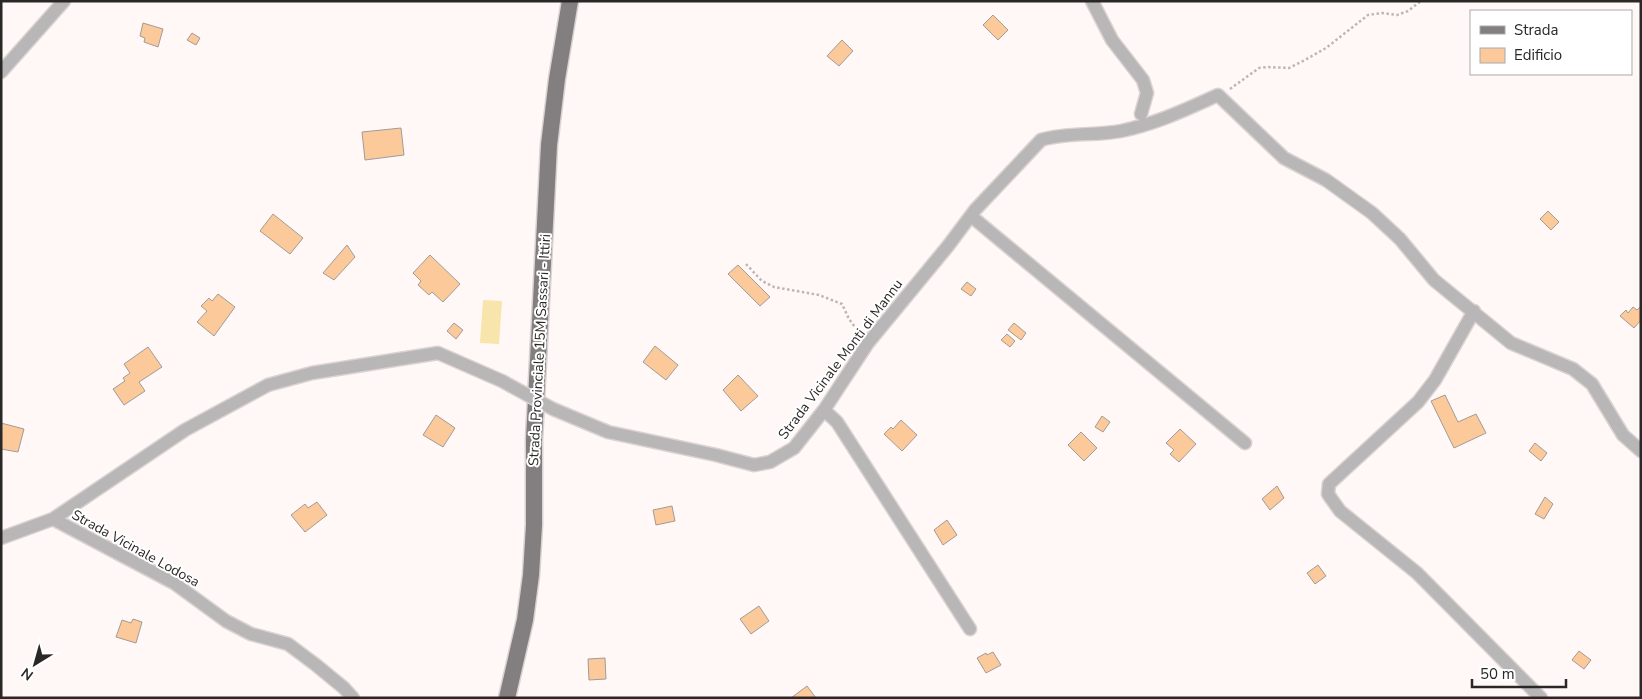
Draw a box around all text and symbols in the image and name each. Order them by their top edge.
legend [1470,10,1632,75]
text: Strada [1514,20,1558,40]
text: Edificio [1514,45,1562,65]
street label: Strada Provinciale 15M Sassari - Ittiri [524,233,555,467]
street label: Strada Vicinale Monti di Mannu [774,275,907,443]
street label: Strada Vicinale Lodosa [68,505,203,592]
north arrow [10,639,60,689]
scale bar [1472,656,1566,688]
text: N [18,663,37,685]
text: 50 m [1480,664,1515,684]

